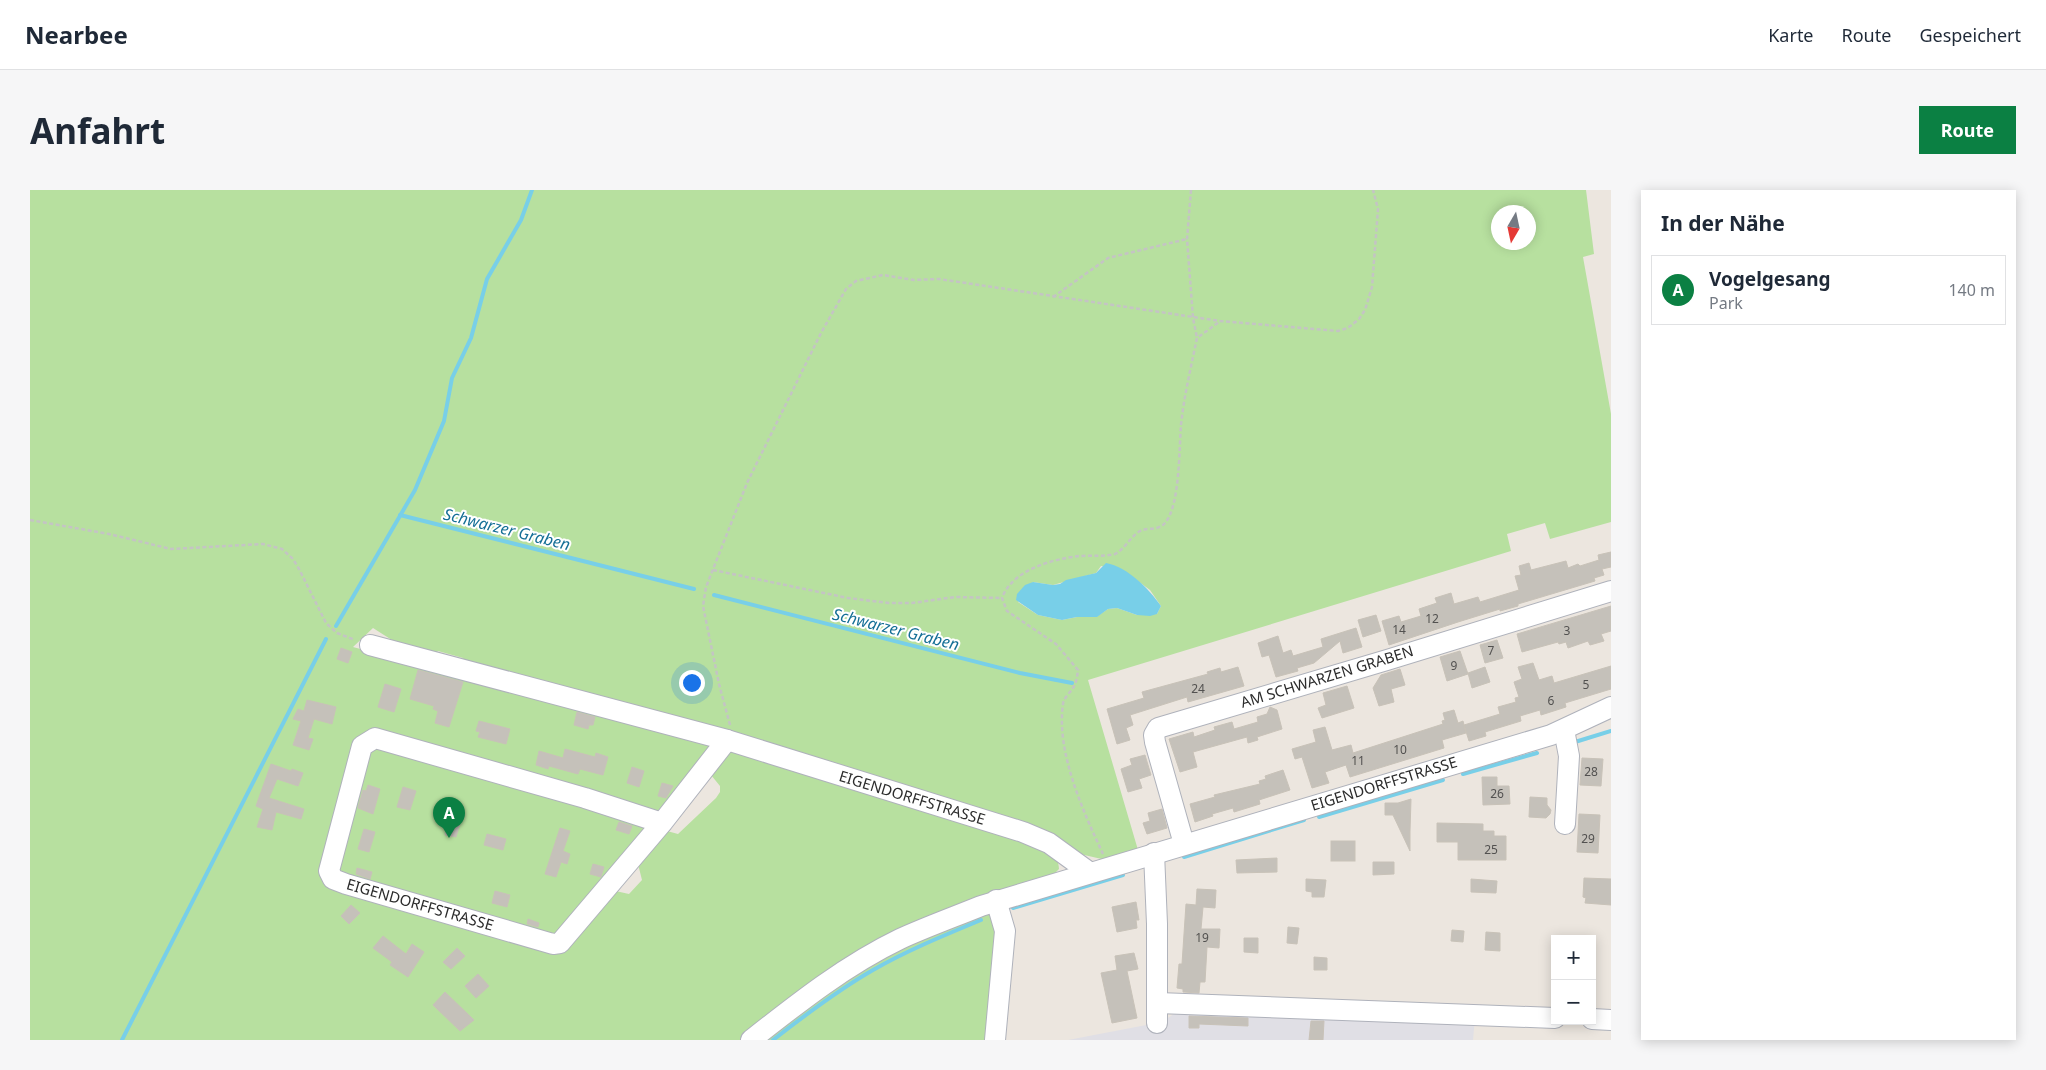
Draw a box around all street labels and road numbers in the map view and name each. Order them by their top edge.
street label: AM SCHWARZEN GRABEN [1238,640,1416,712]
street label: EIGENDORFFSTRASSE [1308,751,1459,815]
street label: EIGENDORFFSTRASSE [837,765,988,829]
street label: EIGENDORFFSTRASSE [344,873,496,935]

